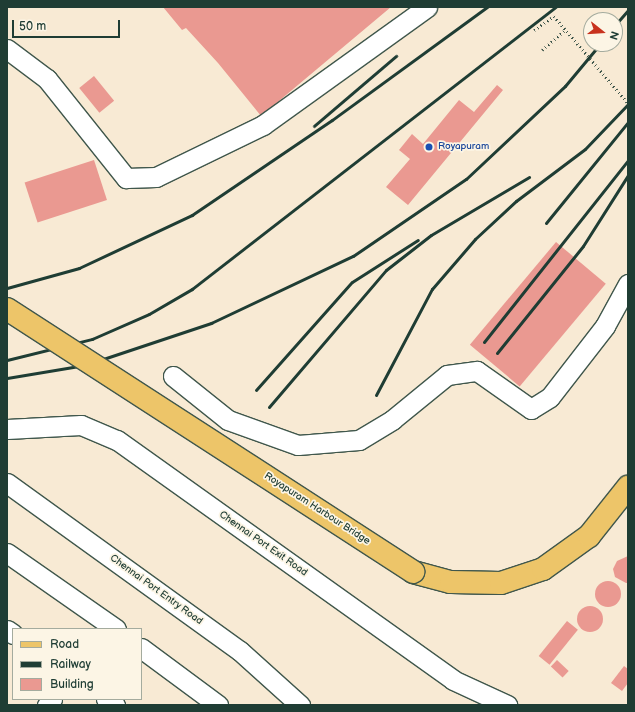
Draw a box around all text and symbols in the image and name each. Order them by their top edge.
scale bar [14,12,122,38]
north arrow [583,12,623,52]
text: 50 m [19,19,46,34]
text: N [607,30,621,41]
marker: Royapuram [423,141,435,153]
place label: Royapuram [438,141,489,153]
street label: Royapuram Harbour Bridge [262,470,372,548]
street label: Chennai Port Exit Road [216,509,310,579]
street label: Chennai Port Entry Road [107,552,205,628]
legend [12,628,142,700]
text: Road [50,637,79,652]
text: Railway [50,657,91,672]
text: Building [50,677,94,692]

